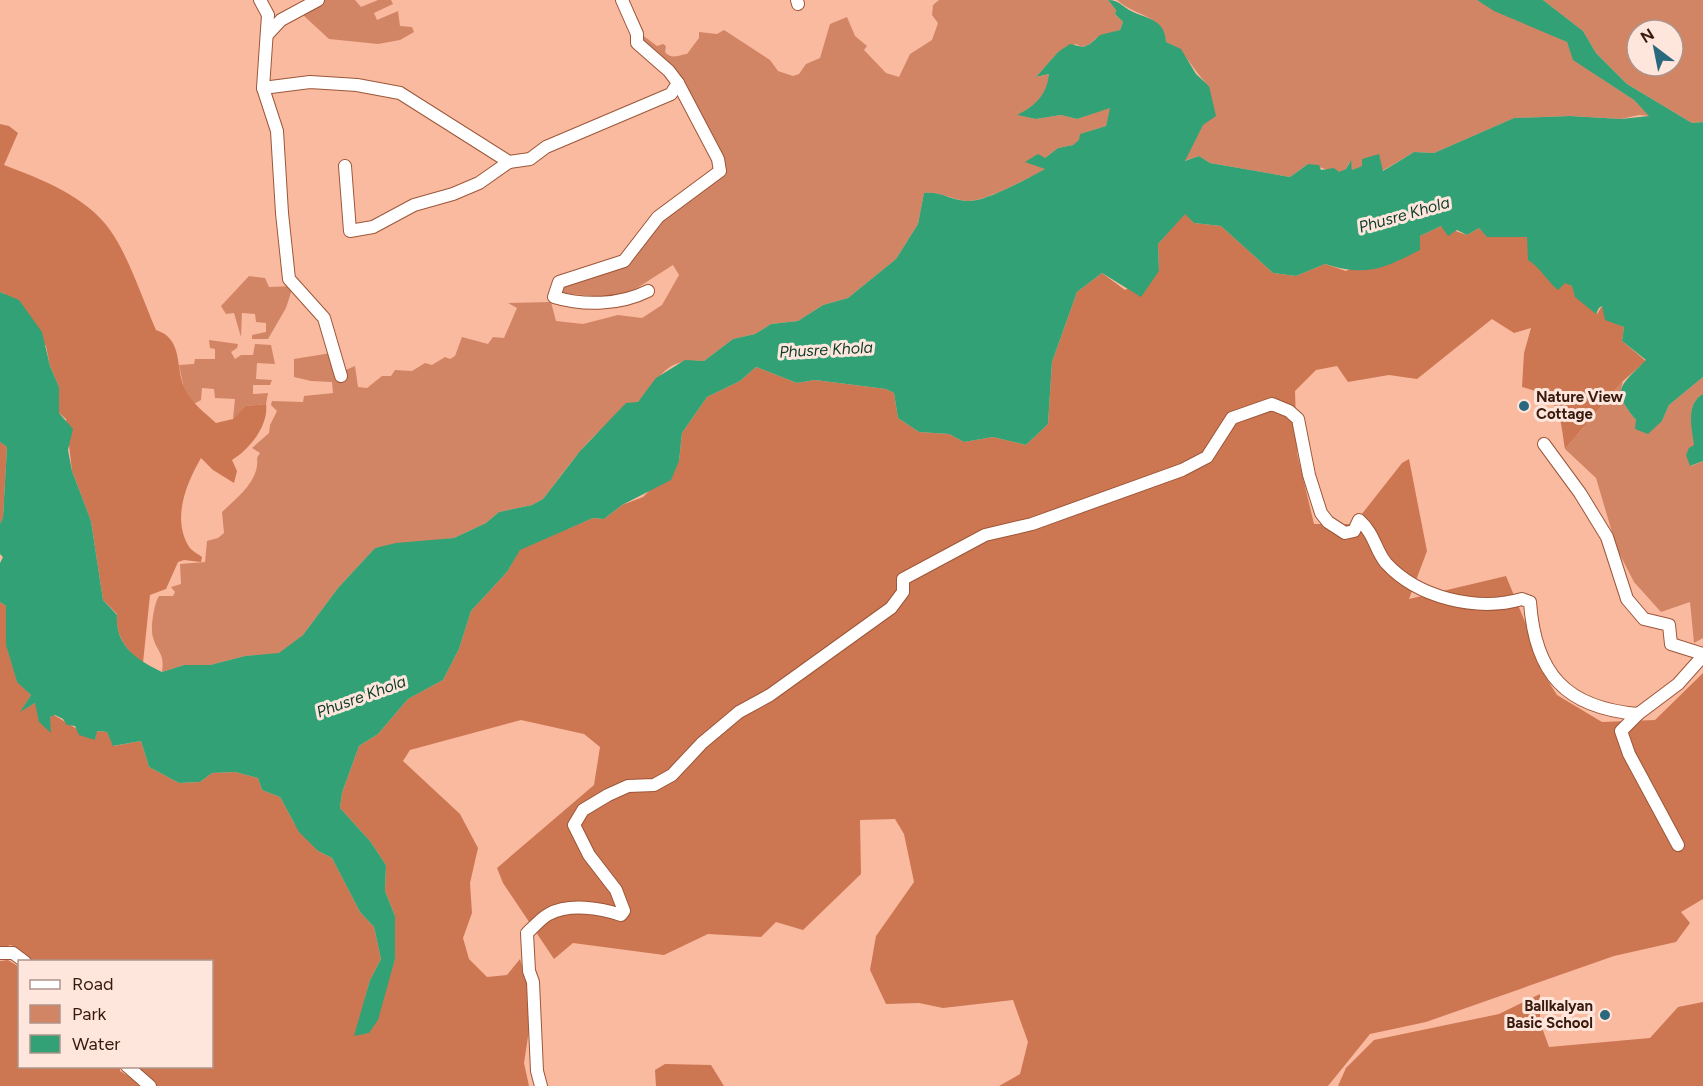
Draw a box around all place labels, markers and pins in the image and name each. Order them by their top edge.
place label: Nature View Cottage [1536,388,1623,423]
marker: Nature View Cottage [1517,399,1531,413]
place label: Ballkalyan Basic School [1506,997,1593,1032]
marker: Ballkalyan Basic School [1598,1008,1612,1022]

